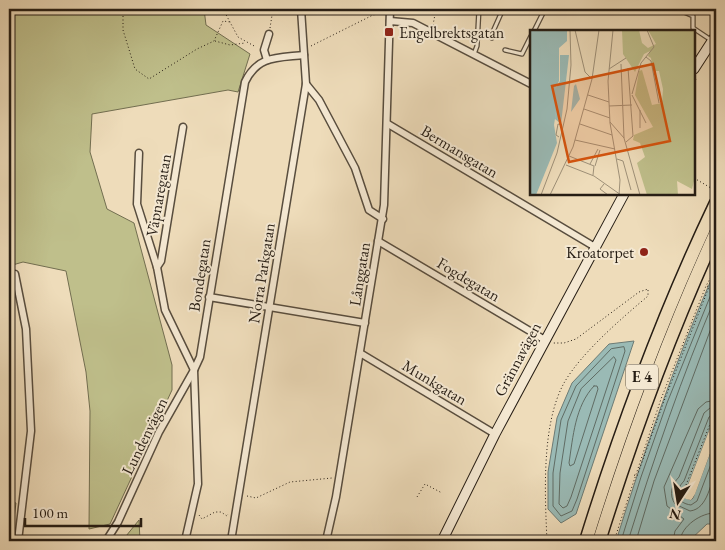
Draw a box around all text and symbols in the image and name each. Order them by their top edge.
place label: Engelbrektsgatan [399,22,505,43]
marker: Engelbrektsgatan [383,26,395,38]
inset map [530,30,695,195]
street label: Bermansgatan [417,120,503,183]
street label: Väpnaregatan [141,152,176,238]
street label: Norra Parkgatan [243,221,280,325]
street label: Bondegatan [183,237,216,313]
street label: Långgatan [344,240,375,307]
place label: Kroatorpet [566,242,634,263]
marker: Kroatorpet [638,246,650,258]
street label: Fogdegatan [433,252,505,307]
street label: Grännavägen [489,318,546,400]
street label: Munkgatan [398,355,471,410]
road number: E 4 [626,364,658,390]
street label: Lundenvägen [117,394,172,478]
north arrow [652,478,702,528]
scale bar [25,495,141,527]
text: 100 m [32,503,69,522]
text: N [667,505,683,525]

